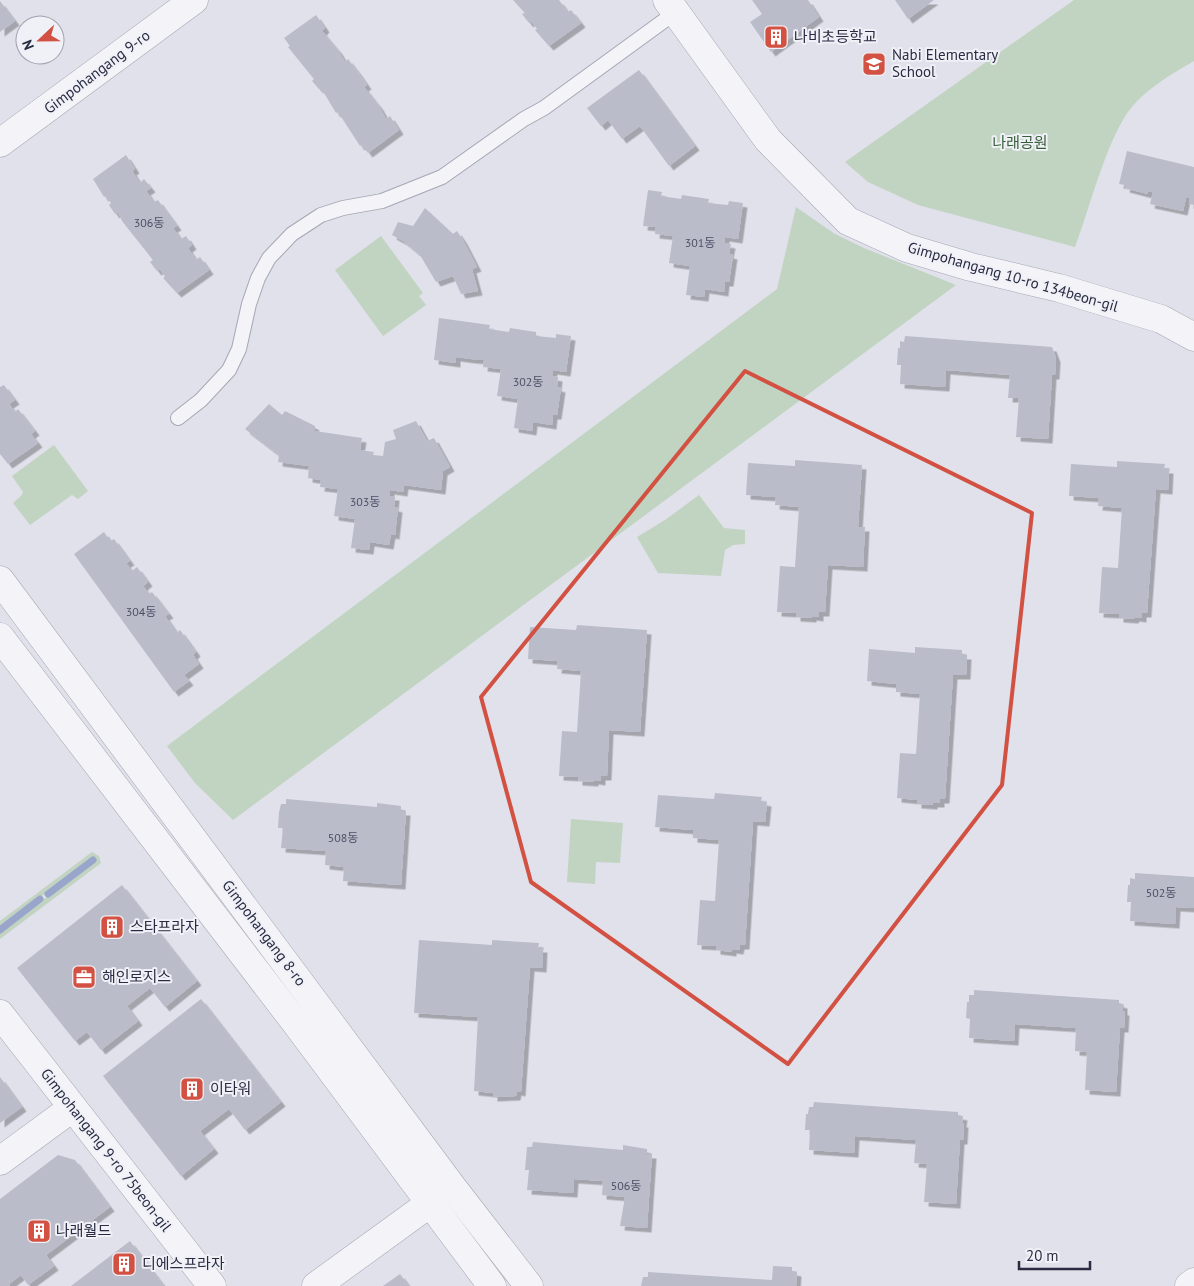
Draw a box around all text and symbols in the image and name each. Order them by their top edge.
north arrow [15,15,65,65]
building icon: 나비초등학교 [763,24,789,50]
street label: Gimpohangang 9-ro [40,26,153,118]
place label: 나비초등학교 [794,27,877,46]
text: N [18,37,38,53]
place label: Nabi Elementary School [892,45,998,81]
school or university icon: Nabi Elementary School [861,51,887,77]
park label: 나래공원 [992,133,1048,152]
house number: 306동 [134,215,164,230]
house number: 301동 [685,235,715,250]
street label: Gimpohangang 10-ro 134beon-gil [906,237,1121,316]
house number: 302동 [513,374,543,389]
house number: 303동 [350,494,380,509]
house number: 304동 [126,604,156,619]
house number: 508동 [328,830,358,845]
street label: Gimpohangang 8-ro [218,876,310,989]
house number: 502동 [1146,885,1176,900]
building icon: 스타프라자 [99,914,125,940]
place label: 스타프라자 [130,917,199,936]
office icon: 해인로지스 [71,964,97,990]
place label: 해인로지스 [102,967,171,986]
street label: Gimpohangang 9-ro 75beon-gil [37,1064,176,1236]
building icon: 이타워 [179,1076,205,1102]
place label: 이타워 [210,1079,251,1098]
house number: 506동 [611,1178,641,1193]
building icon: 나래월드 [26,1218,52,1244]
place label: 나래월드 [56,1221,111,1240]
scale bar [1019,1238,1090,1270]
text: 20 m [1026,1246,1059,1265]
building icon: 디에스프라자 [111,1251,137,1277]
place label: 디에스프라자 [142,1254,225,1273]

